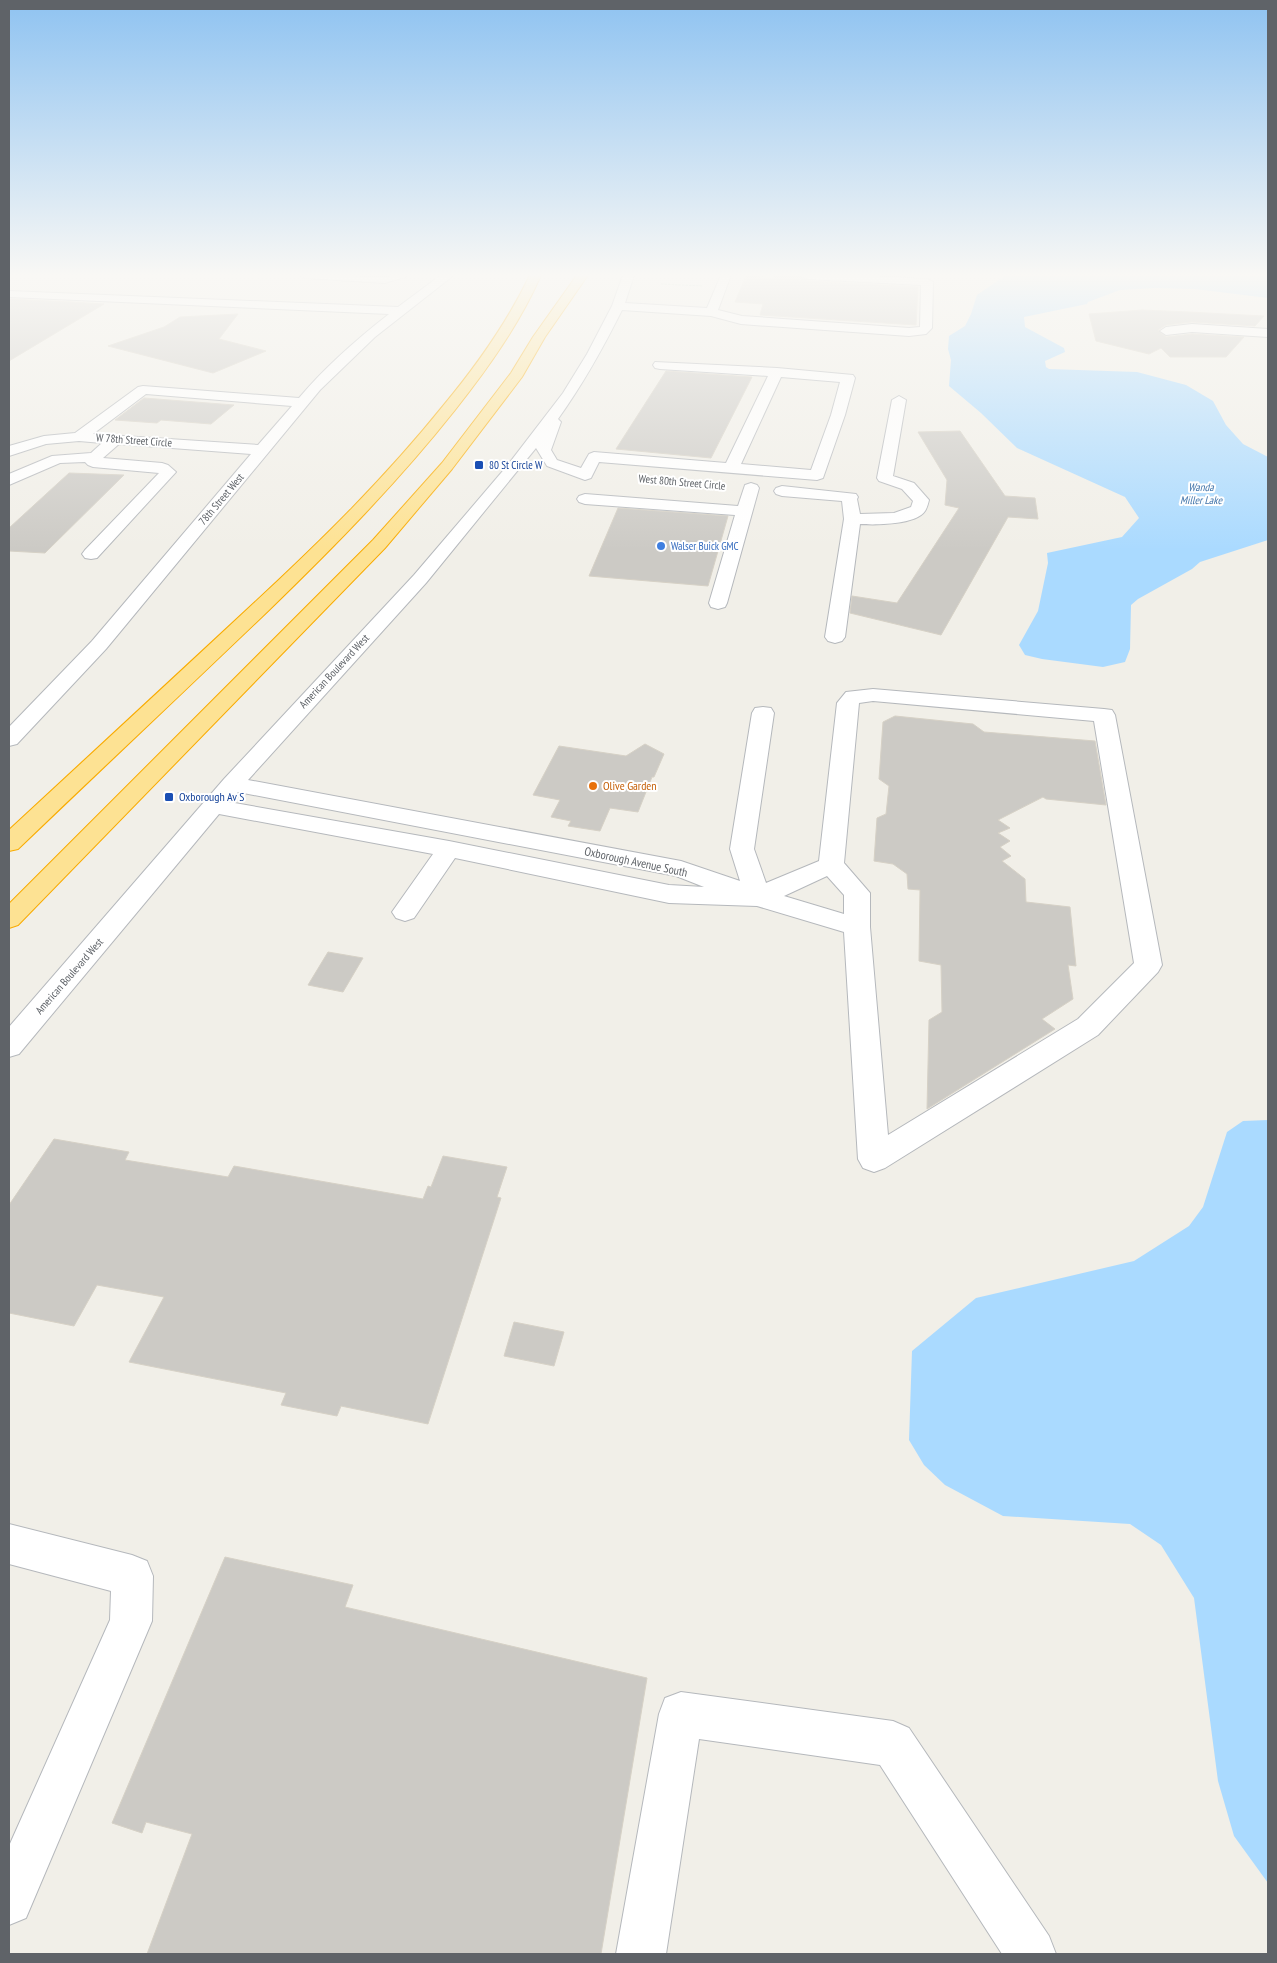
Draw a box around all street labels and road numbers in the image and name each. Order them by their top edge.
street label: W 78th Street Circle [96,430,173,450]
street label: 78th Street West [195,470,247,528]
street label: West 80th Street Circle [638,471,727,493]
street label: American Boulevard West [296,631,372,711]
street label: Oxborough Avenue South [583,843,689,880]
street label: American Boulevard West [32,935,106,1017]

